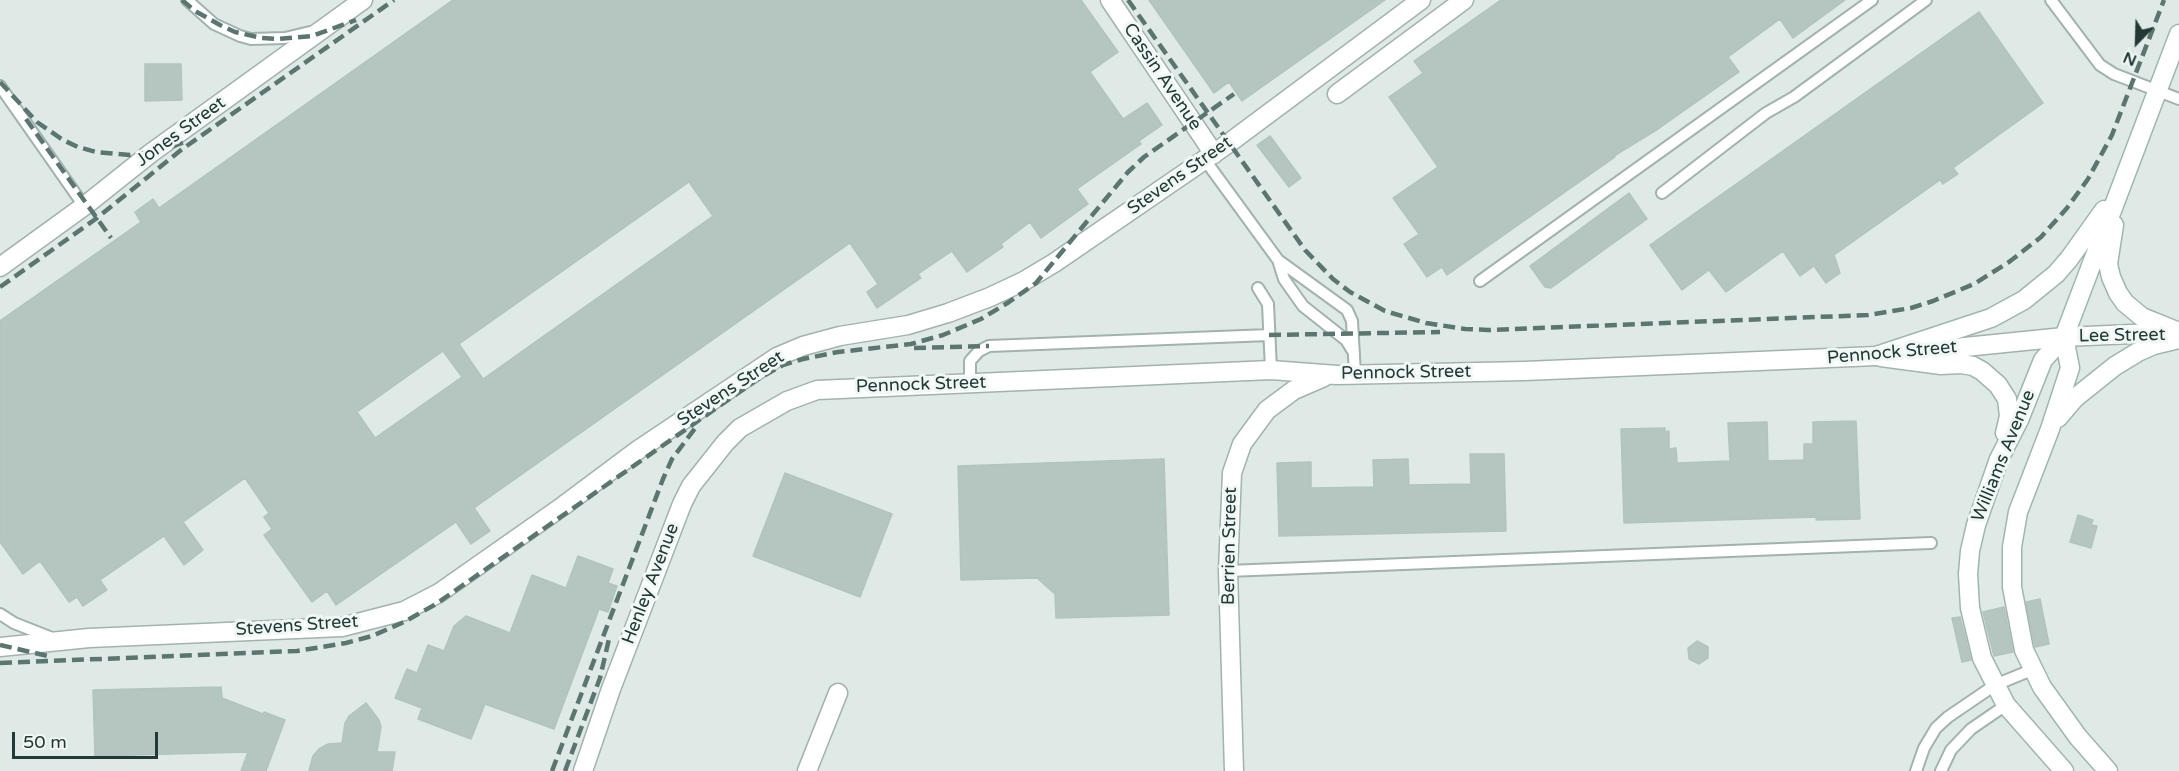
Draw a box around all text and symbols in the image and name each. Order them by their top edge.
north arrow [2107,12,2167,72]
street label: Cassin Avenue [1118,19,1206,135]
text: N [2120,47,2140,70]
street label: Jones Street [132,92,230,172]
street label: Stevens Street [1123,132,1237,220]
street label: Lee Street [2078,324,2166,348]
street label: Pennock Street [1826,337,1958,369]
street label: Stevens Street [674,346,788,432]
street label: Pennock Street [1341,361,1471,385]
street label: Pennock Street [855,372,987,398]
street label: Williams Avenue [1968,387,2040,525]
street label: Berrien Street [1218,487,1242,605]
street label: Henley Avenue [618,520,684,648]
street label: Stevens Street [235,611,359,641]
scale bar [15,720,160,758]
text: 50 m [23,731,67,753]

